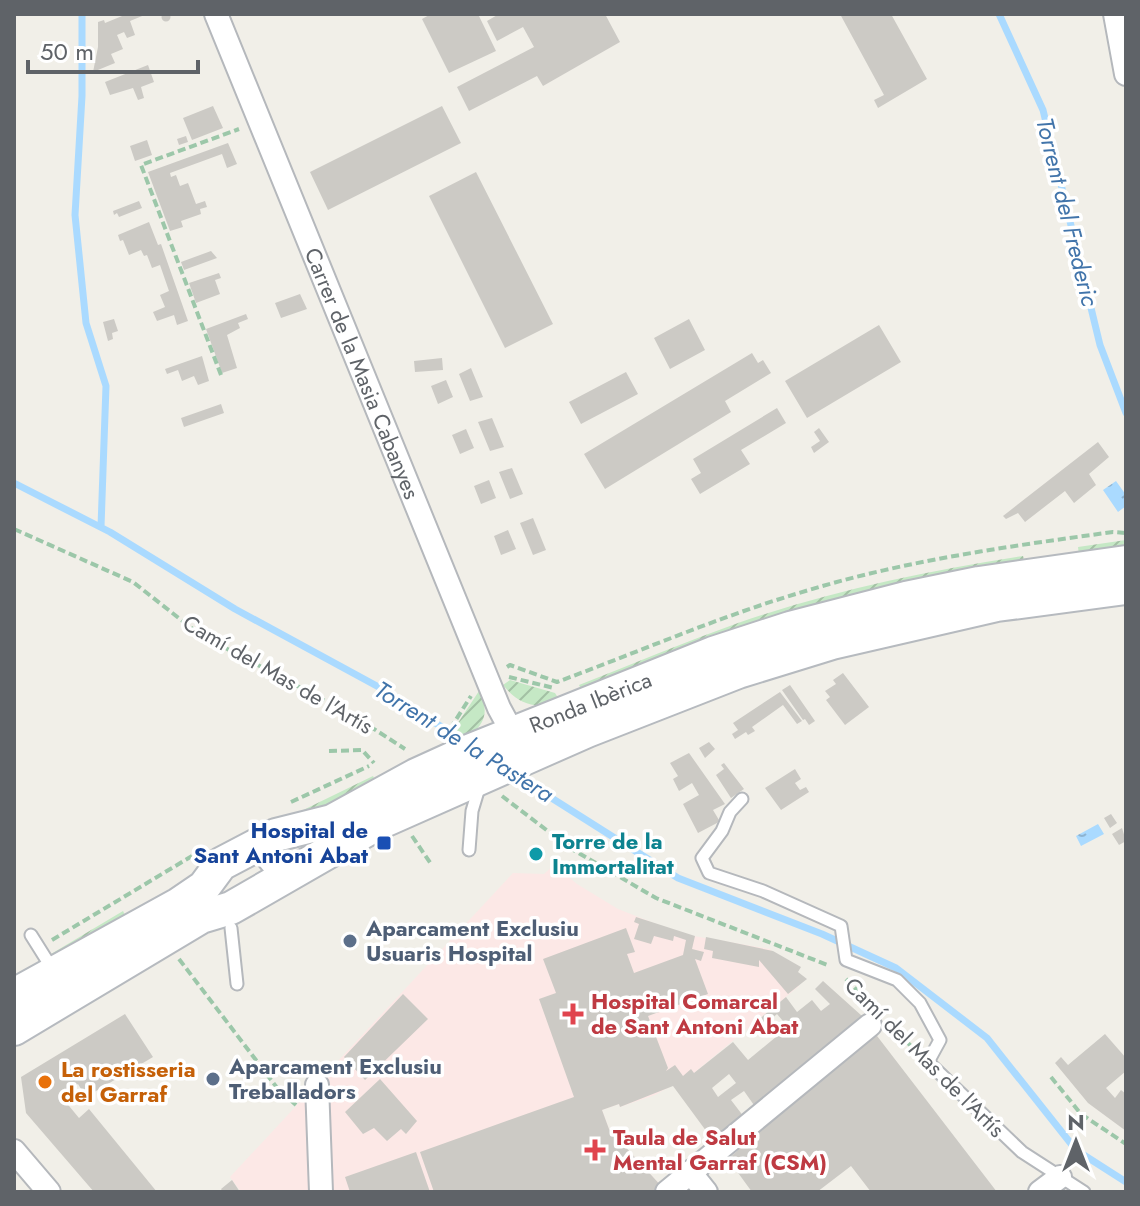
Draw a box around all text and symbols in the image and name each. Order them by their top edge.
scale bar [28,24,198,74]
text: 50 m [40,34,94,69]
water label: Torrent del Frederic [1027,114,1108,311]
street label: Carrer de la Masia Cabanyes [297,243,428,504]
street label: Camí del Mas de l'Artís [177,606,379,742]
street label: Ronda Ibèrica [524,663,656,741]
water label: Torrent de la Pastera [368,672,561,811]
place label: Hospital de Sant Antoni Abat [193,814,368,871]
place label: Torre de la Immortalitat [552,825,674,882]
marker: Hospital de Sant Antoni Abat [375,834,393,852]
marker: Torre de la Immortalitat [527,845,545,863]
place label: Aparcament Exclusiu Usuaris Hospital [365,912,579,969]
marker: Aparcament Exclusiu Usuaris Hospital [341,932,359,950]
street label: Camí del Mas de l'Artís [838,970,1012,1144]
place label: Hospital Comarcal de Sant Antoni Abat [591,985,798,1042]
marker: Hospital Comarcal de Sant Antoni Abat [562,1003,584,1025]
place label: Aparcament Exclusiu Treballadors [228,1050,442,1107]
place label: La rostisseria del Garraf [61,1053,196,1110]
marker: Aparcament Exclusiu Treballadors [204,1070,222,1088]
marker: La rostisseria del Garraf [36,1073,54,1091]
north arrow [1036,1102,1116,1182]
text: N [1067,1106,1085,1138]
place label: Taula de Salut Mental Garraf (CSM) [613,1121,827,1178]
marker: Taula de Salut Mental Garraf (CSM) [584,1139,606,1161]

